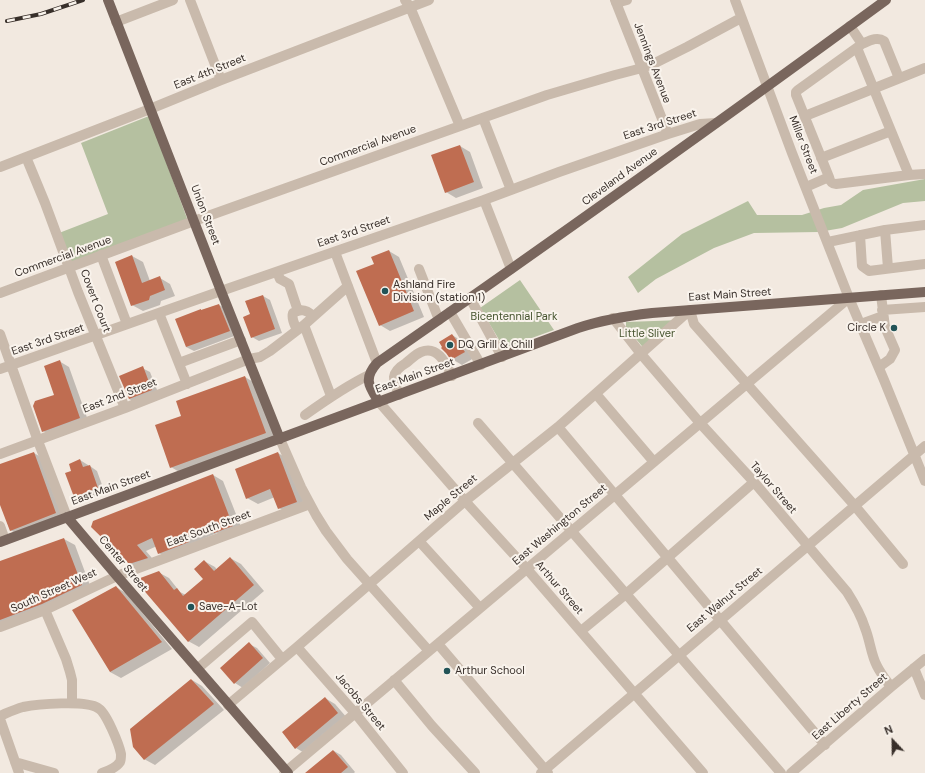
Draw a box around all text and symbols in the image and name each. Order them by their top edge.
street label: Jennings Avenue [631,21,673,105]
street label: East 4th Street [172,52,248,92]
street label: East 3rd Street [622,107,698,143]
street label: Miller Street [786,114,820,176]
street label: Commercial Avenue [318,122,418,170]
street label: Cleveland Avenue [580,145,660,209]
street label: Union Street [188,183,222,247]
street label: East 3rd Street [316,213,392,251]
street label: Commercial Avenue [13,233,113,281]
street label: Covert Court [77,268,113,334]
place label: Ashland Fire Division (station 1) [393,278,485,304]
marker: Ashland Fire Division (station 1) [380,286,390,296]
street label: East Main Street [688,286,772,304]
park label: Bicentennial Park [471,310,557,324]
street label: East 3rd Street [10,321,86,359]
place label: Circle K [847,321,886,335]
marker: Circle K [889,323,899,333]
park label: Little Sliver [619,327,675,341]
place label: DQ Grill & Chill [458,338,533,352]
marker: DQ Grill & Chill [445,340,455,350]
street label: East Main Street [374,356,456,396]
street label: East 2nd Street [81,376,159,416]
street label: Taylor Street [747,459,799,517]
street label: East Main Street [70,468,152,508]
street label: Maple Street [422,472,480,524]
street label: East Washington Street [510,482,610,568]
street label: East South Street [165,508,253,550]
street label: Center Street [96,533,150,595]
street label: Arthur Street [532,559,586,617]
street label: East Walnut Street [685,565,765,635]
street label: South Street West [9,566,99,616]
place label: Save-A-Lot [199,600,258,614]
marker: Save-A-Lot [186,602,196,612]
place label: Arthur School [455,664,525,678]
marker: Arthur School [442,666,452,676]
street label: Jacobs Street [332,671,388,733]
street label: East Liberty Street [810,671,890,743]
north arrow [873,721,913,761]
text: N [882,722,895,738]

